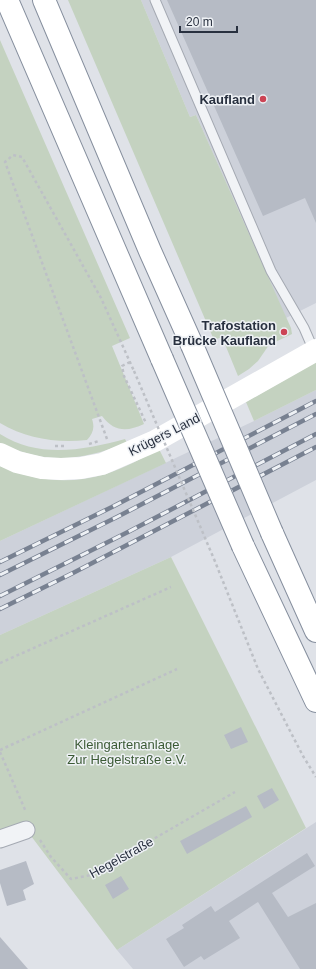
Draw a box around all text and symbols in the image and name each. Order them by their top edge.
scale bar [180,8,237,34]
text: 20 m [186,15,213,29]
place label: Kaufland [199,92,255,107]
marker: Kaufland [258,94,268,104]
place label: Trafostation Brücke Kaufland [173,318,276,348]
marker: Trafostation Brücke Kaufland [279,327,289,337]
street label: Krügers Land [126,410,202,459]
park label: Kleingartenanlage Zur Hegelstraße e.V. [67,737,187,767]
street label: Hegelstraße [87,834,156,881]

